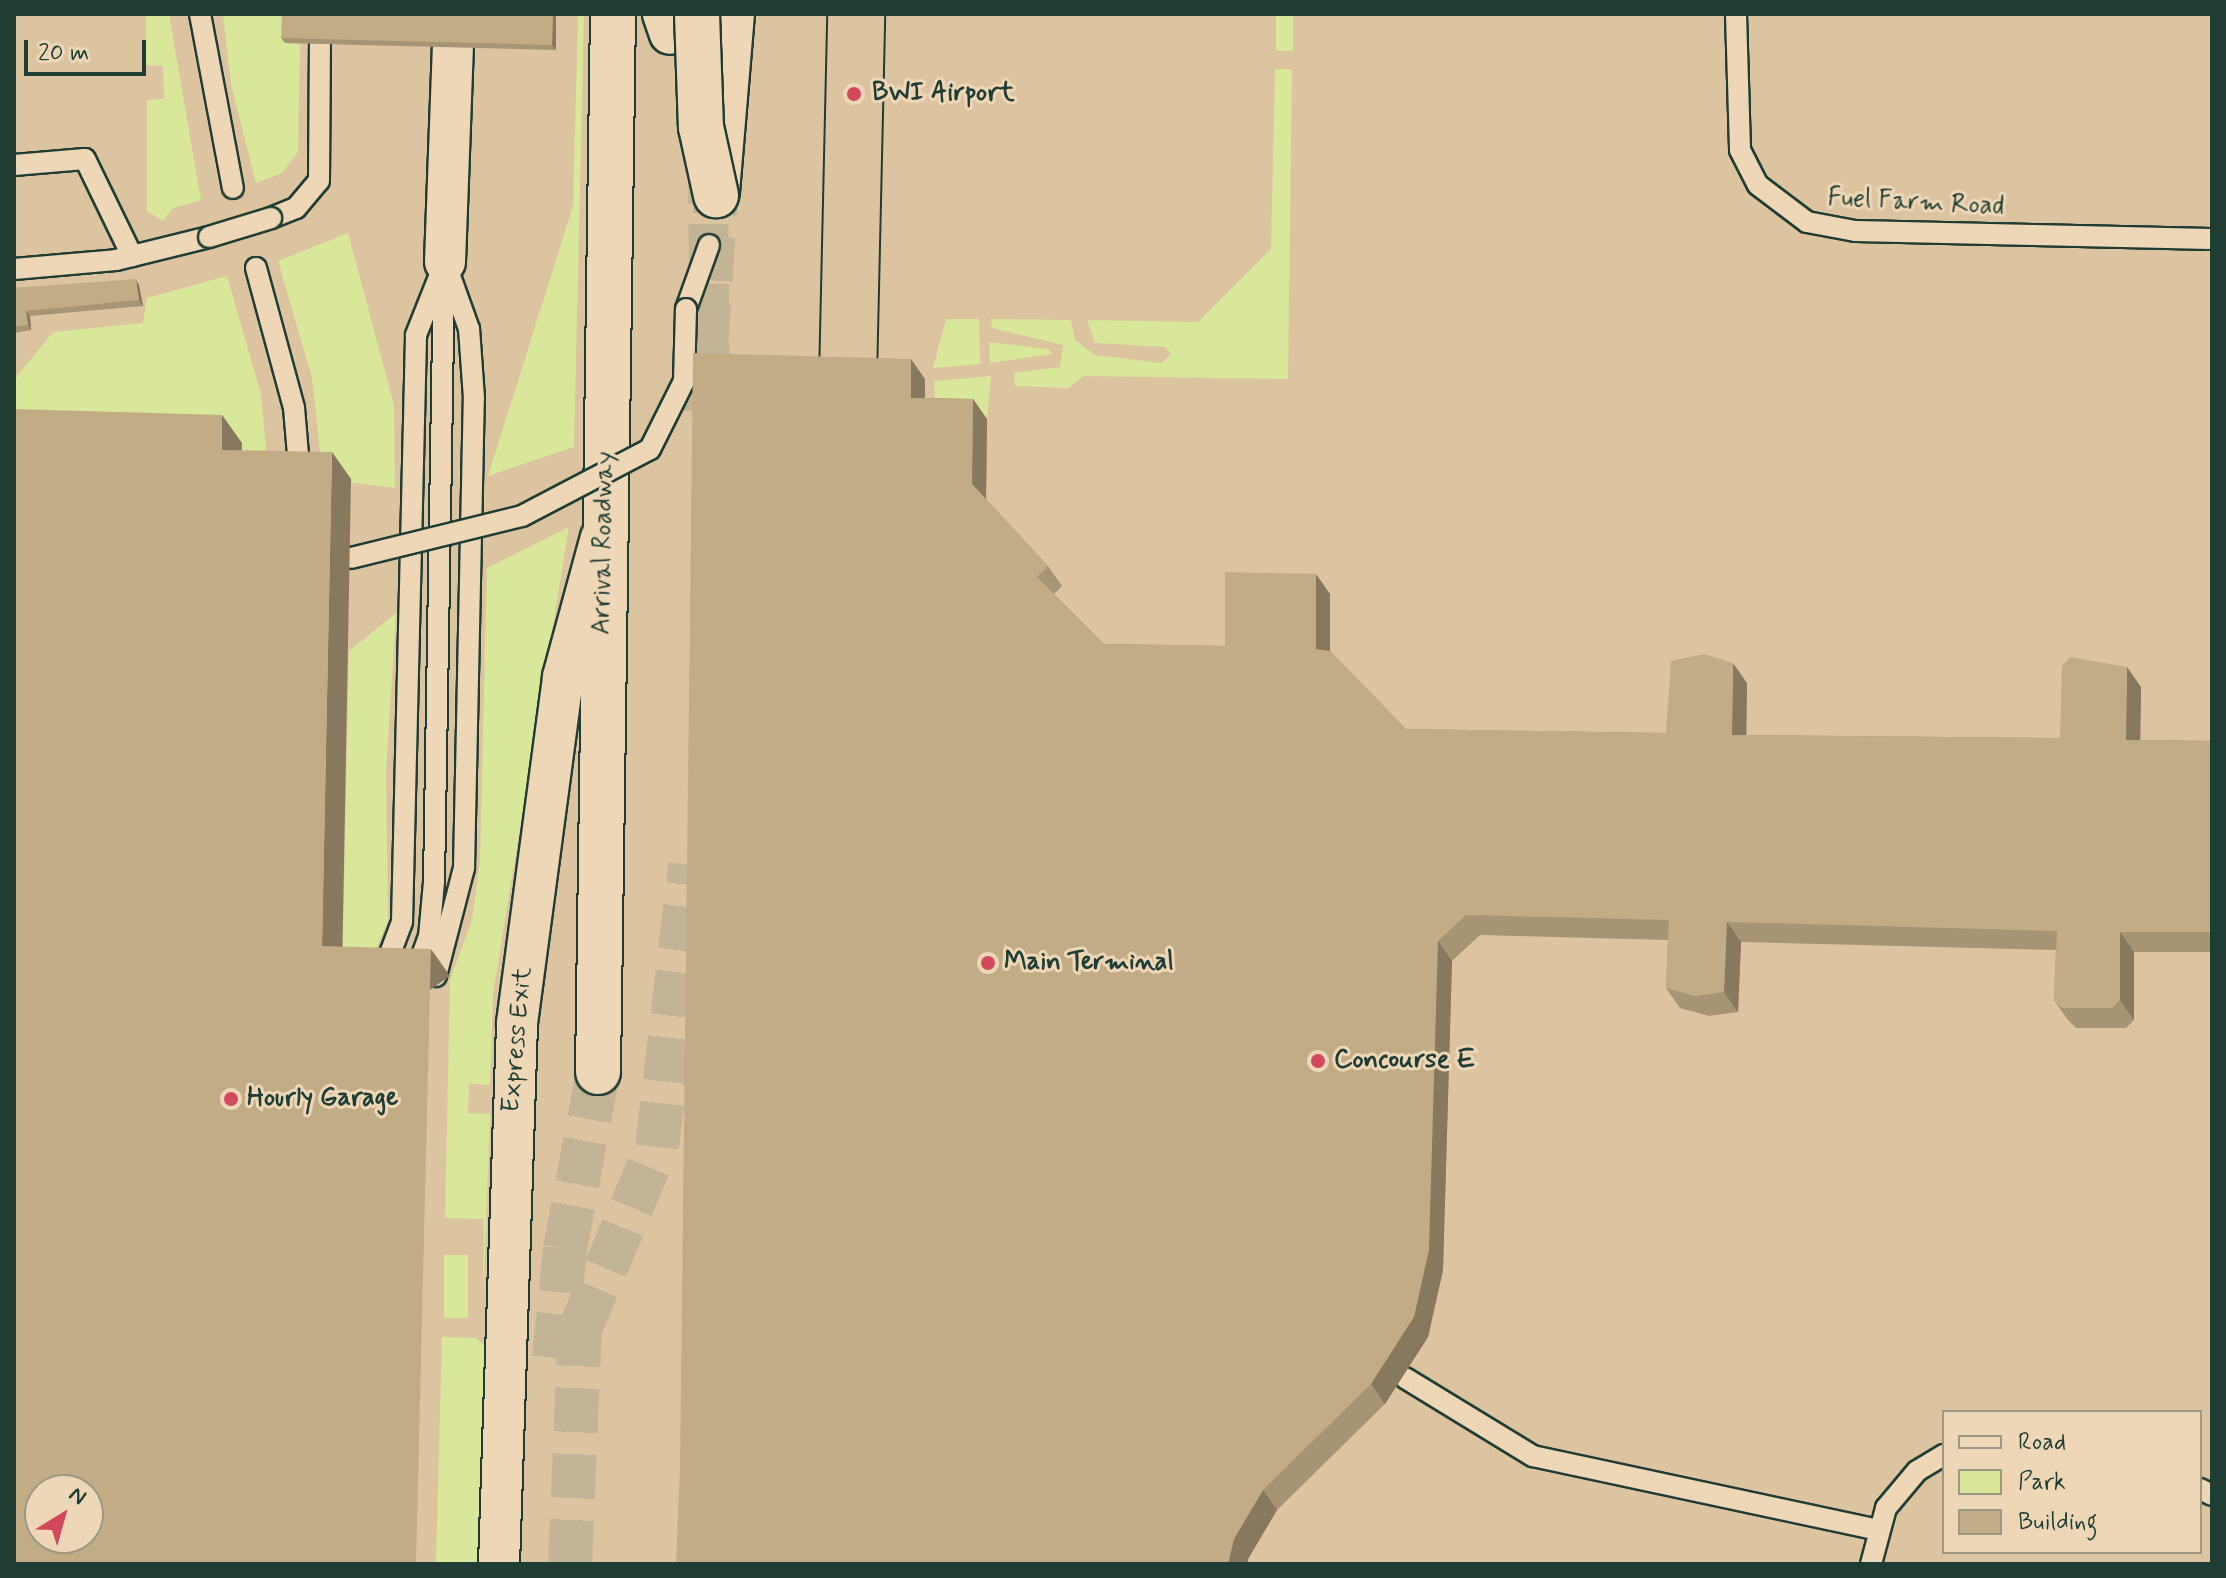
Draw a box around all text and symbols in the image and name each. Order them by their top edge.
scale bar [28,24,150,74]
text: 20 m [38,38,89,69]
place label: BWI Airport [872,78,1014,110]
marker: BWI Airport [843,83,865,105]
street label: Fuel Farm Road [1828,183,2004,223]
street label: Arrival Roadway [587,450,621,636]
place label: Main Terminal [1004,947,1171,979]
marker: Main Terminal [979,954,997,972]
street label: Express Exit [496,968,540,1112]
place label: Concourse E [1334,1045,1472,1077]
marker: Concourse E [1309,1052,1327,1070]
place label: Hourly Garage [247,1083,398,1115]
marker: Hourly Garage [222,1090,240,1108]
legend [1942,1410,2202,1554]
text: Road [2018,1427,2066,1458]
text: Park [2018,1467,2066,1498]
north arrow [24,1474,104,1554]
text: N [63,1481,92,1512]
text: Building [2018,1507,2098,1538]

